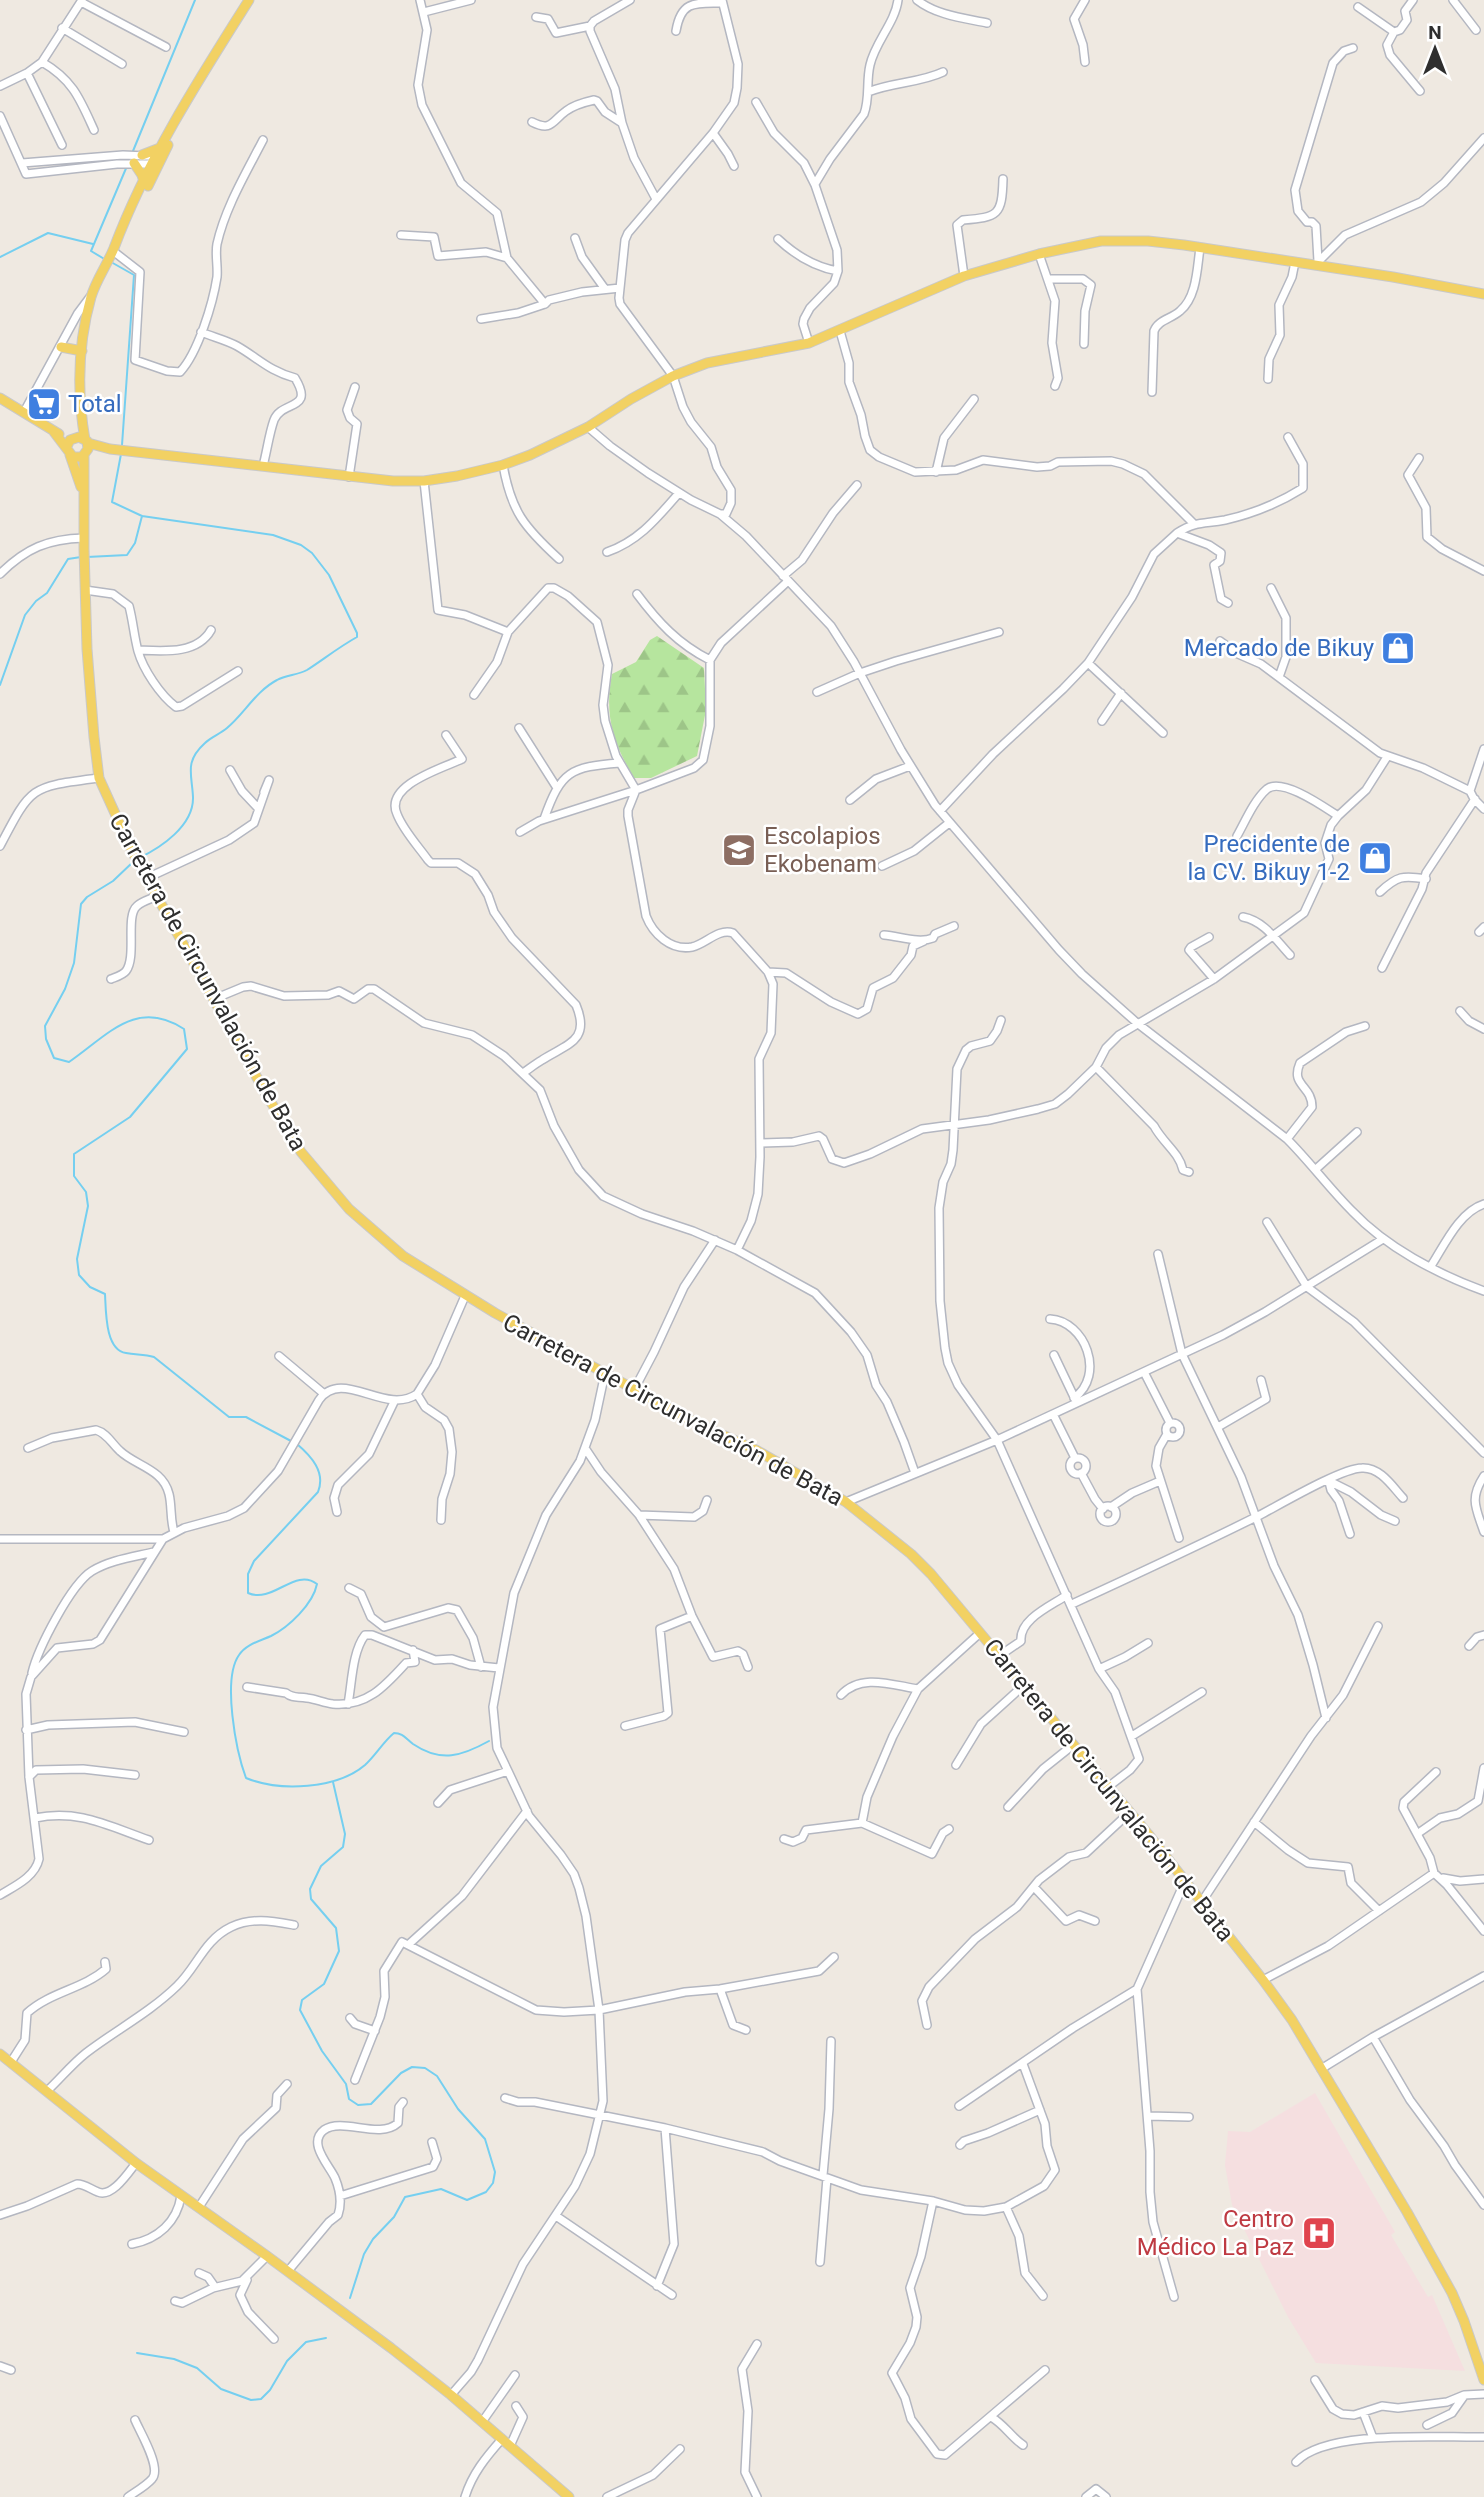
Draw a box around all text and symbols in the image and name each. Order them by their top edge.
north arrow [1400,14,1470,84]
text: N [1428,21,1442,44]
supermarket icon: Total [25,385,63,423]
place label: Total [68,390,122,418]
shop icon: Mercado de Bikuy [1379,629,1417,667]
place label: Mercado de Bikuy [1184,634,1375,662]
street label: Carretera de Circunvalación de Bata [103,809,313,1155]
place label: Escolapios Ekobenam [764,822,881,878]
place label: Precidente de la CV. Bikuy 1-2 [1188,830,1350,886]
school or university icon: Escolapios Ekobenam [720,831,758,869]
shop icon: Precidente de la CV. Bikuy 1-2 [1356,839,1394,877]
street label: Carretera de Circunvalación de Bata [498,1308,848,1512]
street label: Carretera de Circunvalación de Bata [978,1633,1240,1947]
place label: Centro Médico La Paz [1137,2205,1294,2261]
hospital icon: Centro Médico La Paz [1300,2214,1338,2252]

